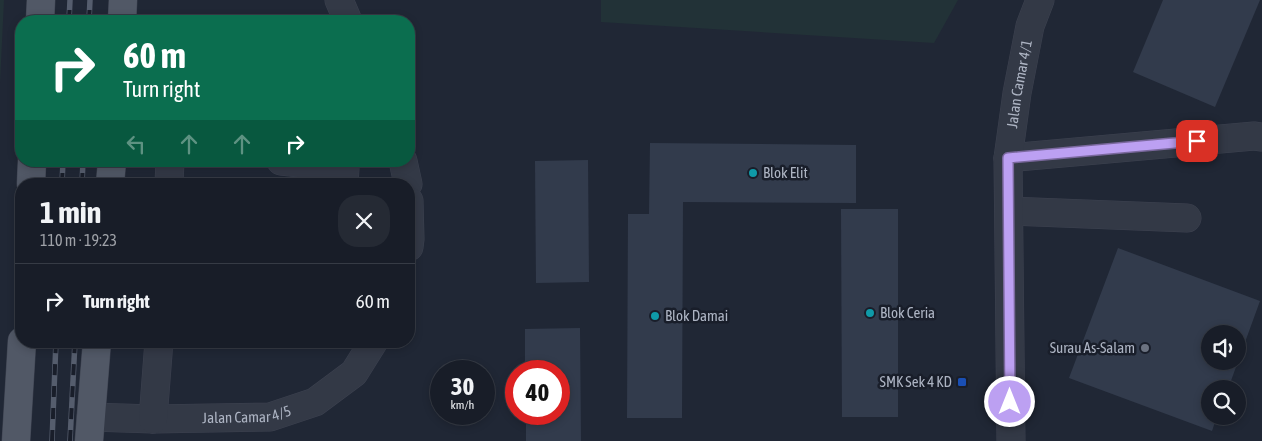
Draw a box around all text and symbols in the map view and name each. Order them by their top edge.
icon: right [40,35,105,100]
text: 60 m [123,35,186,75]
street label: Jalan Camar 4/1 [1003,38,1035,129]
text: Turn right [123,76,200,102]
pin [1176,120,1218,162]
icon: arrive [1183,127,1211,155]
icon: left [122,130,150,158]
icon: ahead [175,130,203,158]
icon: ahead [228,130,256,158]
icon: right [281,130,309,158]
place label: Blok Elit [763,164,808,181]
marker: Blok Elit [747,167,759,179]
text: 1 min [40,195,101,229]
button: close [338,195,390,247]
text: 110 m · 19:23 [40,231,117,249]
icon: right [40,287,68,315]
text: Turn right [83,290,150,312]
text: 60 m [356,290,390,312]
place label: Blok Ceria [880,304,935,321]
place label: Blok Damai [665,307,728,324]
marker: Blok Ceria [864,307,876,319]
marker: Blok Damai [649,310,661,322]
map controls [1201,325,1246,425]
button: sound [1201,325,1246,370]
place label: Surau As-Salam [1050,339,1135,356]
marker: Surau As-Salam [1139,342,1151,354]
speed limit sign: 40 [505,360,570,425]
text: 30 [451,372,474,400]
place label: SMK Sek 4 KD [880,373,952,390]
position arrow [983,375,1035,427]
marker: SMK Sek 4 KD [956,376,968,388]
button: search [1201,380,1246,425]
text: km/h [451,398,474,412]
street label: Jalan Camar 4/5 [202,402,293,426]

